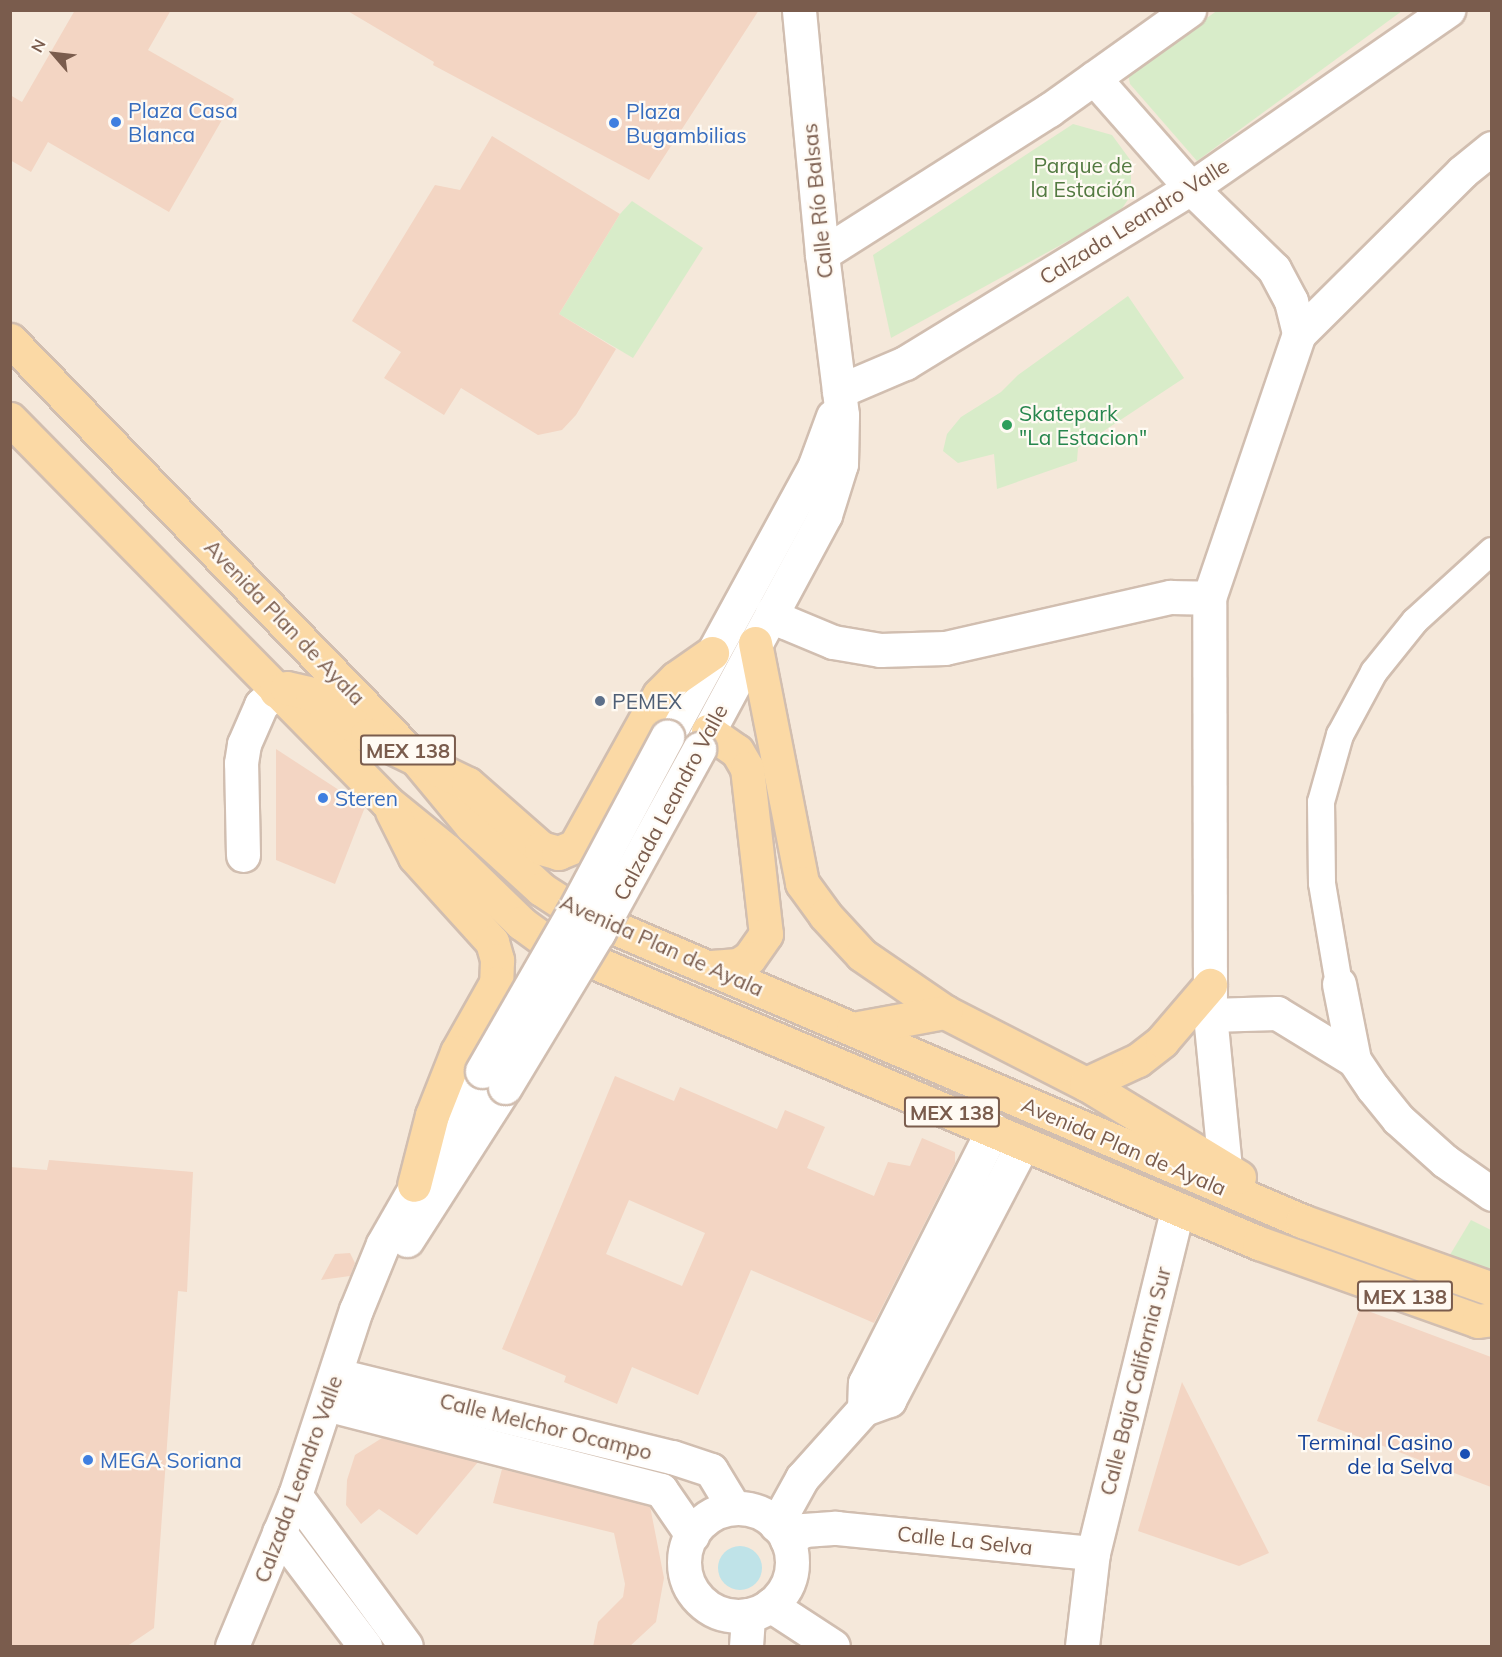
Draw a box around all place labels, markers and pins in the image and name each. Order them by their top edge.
place label: Plaza Casa Blanca [128,97,238,147]
place label: Plaza Bugambilias [626,98,747,148]
marker: Plaza Casa Blanca [109,115,123,129]
marker: Plaza Bugambilias [607,116,621,130]
place label: Skatepark "La Estacion" [1019,400,1147,450]
marker: Skatepark "La Estacion" [1000,418,1014,432]
place label: PEMEX [612,688,682,714]
marker: PEMEX [593,694,607,708]
place label: Steren [335,785,398,811]
marker: Steren [316,791,330,805]
place label: Terminal Casino de la Selva [1298,1429,1453,1479]
place label: MEGA Soriana [100,1447,242,1473]
marker: Terminal Casino de la Selva [1458,1447,1472,1461]
marker: MEGA Soriana [81,1453,95,1467]

